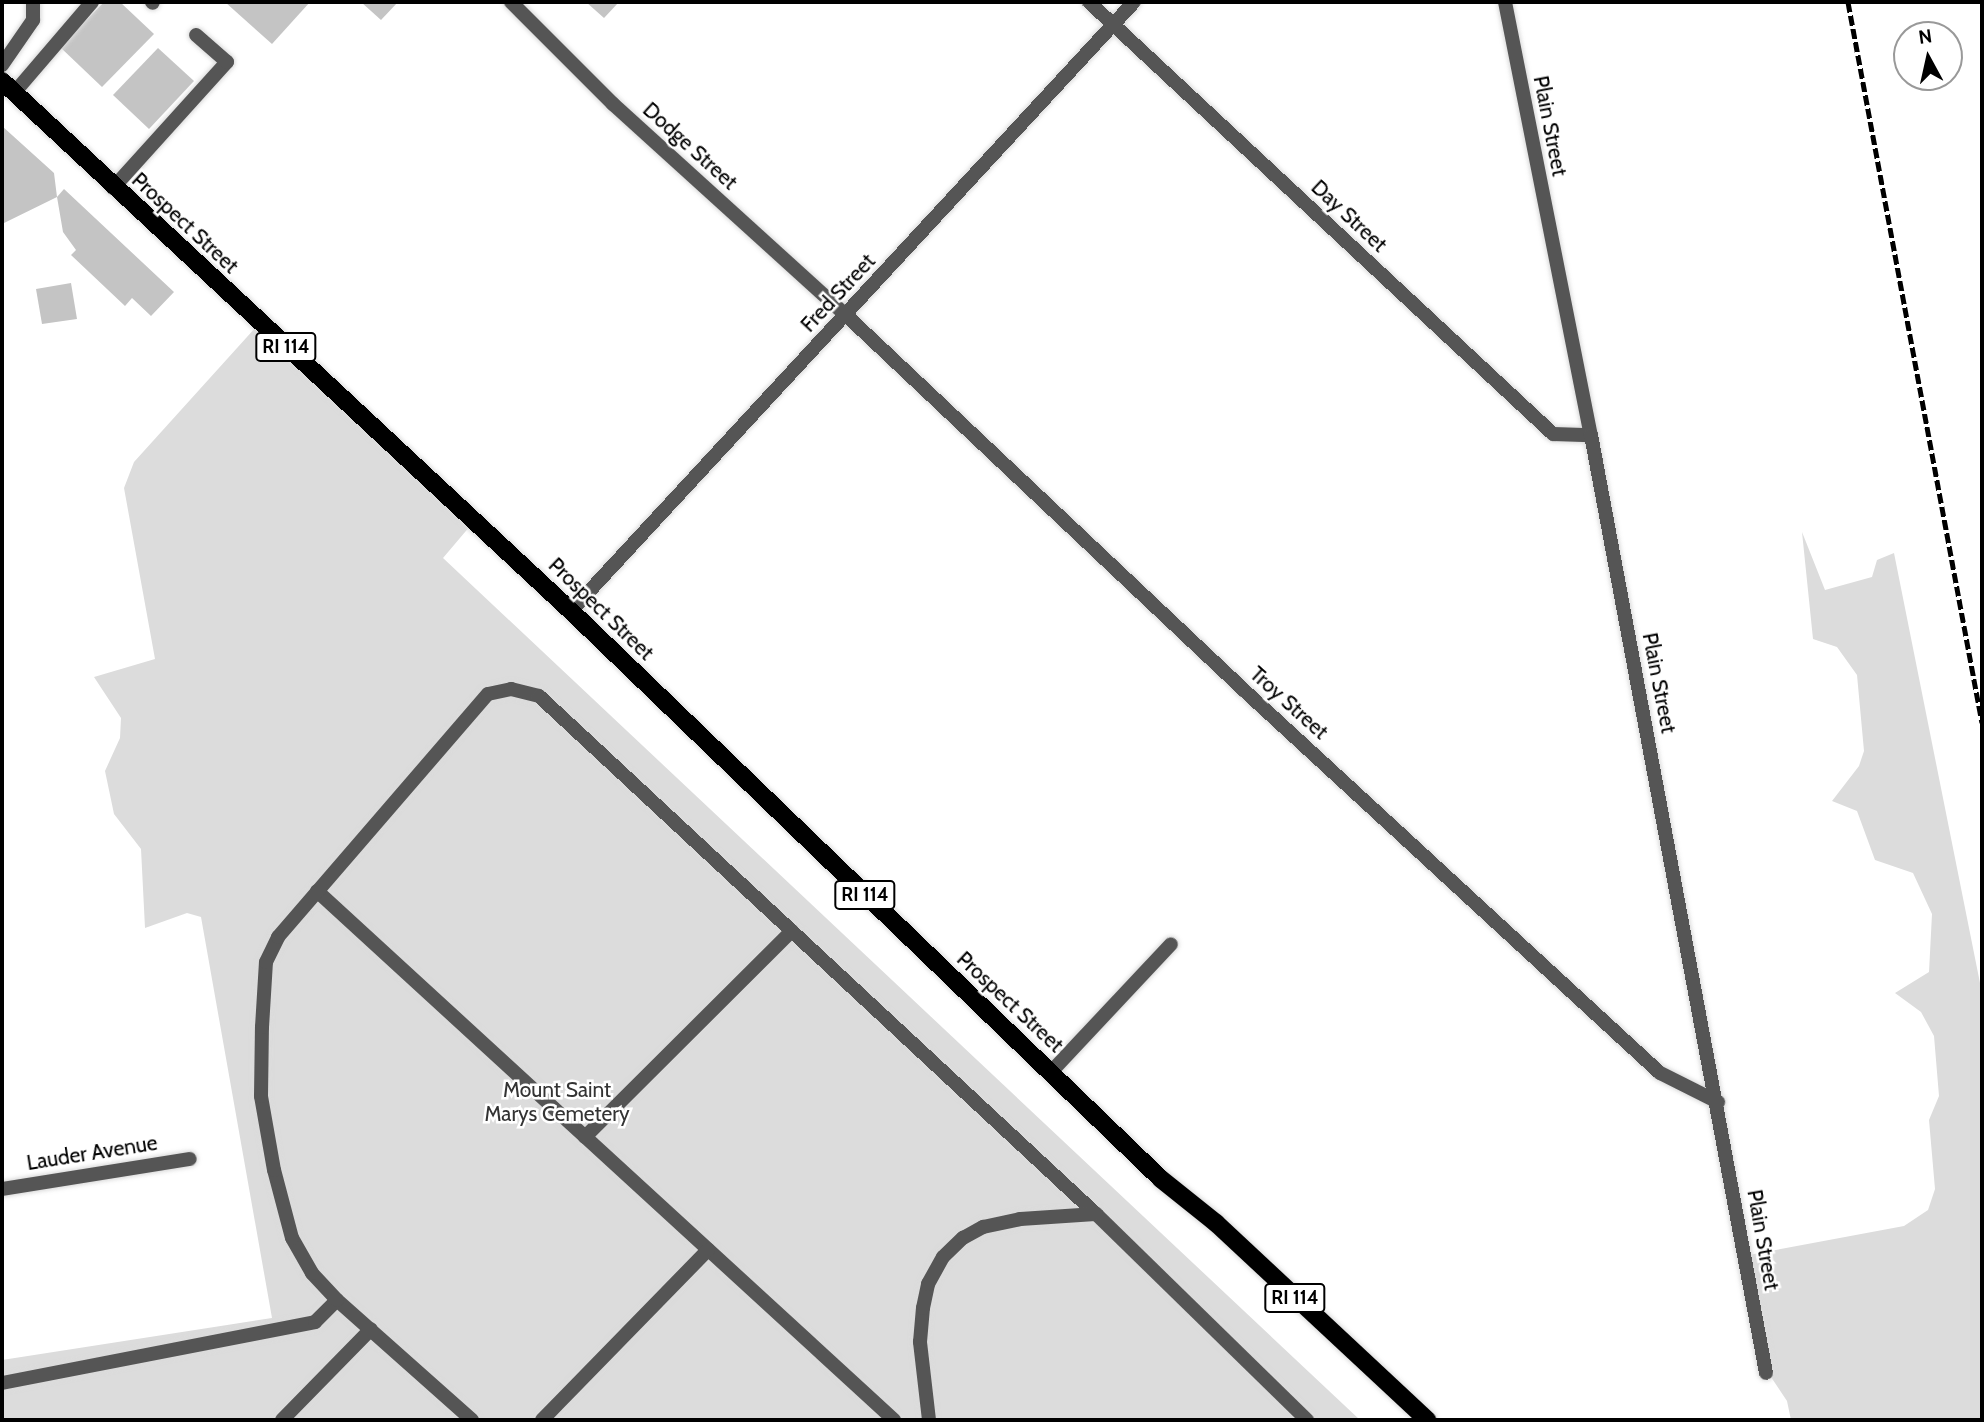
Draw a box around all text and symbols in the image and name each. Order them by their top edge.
north arrow [1893,21,1963,91]
text: N [1917,24,1934,49]
street label: Plain Street [1528,74,1572,178]
street label: Dodge Street [638,97,742,195]
street label: Prospect Street [127,167,243,279]
street label: Day Street [1306,175,1392,257]
street label: Fred Street [796,249,880,337]
road number: RI 114 [254,332,318,362]
street label: Prospect Street [543,553,659,665]
street label: Plain Street [1637,631,1681,735]
street label: Troy Street [1245,661,1333,745]
road number: RI 114 [834,880,896,911]
street label: Prospect Street [952,946,1068,1058]
park label: Mount Saint Marys Cemetery [484,1077,630,1127]
street label: Lauder Avenue [25,1130,159,1176]
street label: Plain Street [1742,1188,1784,1292]
road number: RI 114 [1264,1282,1326,1314]

